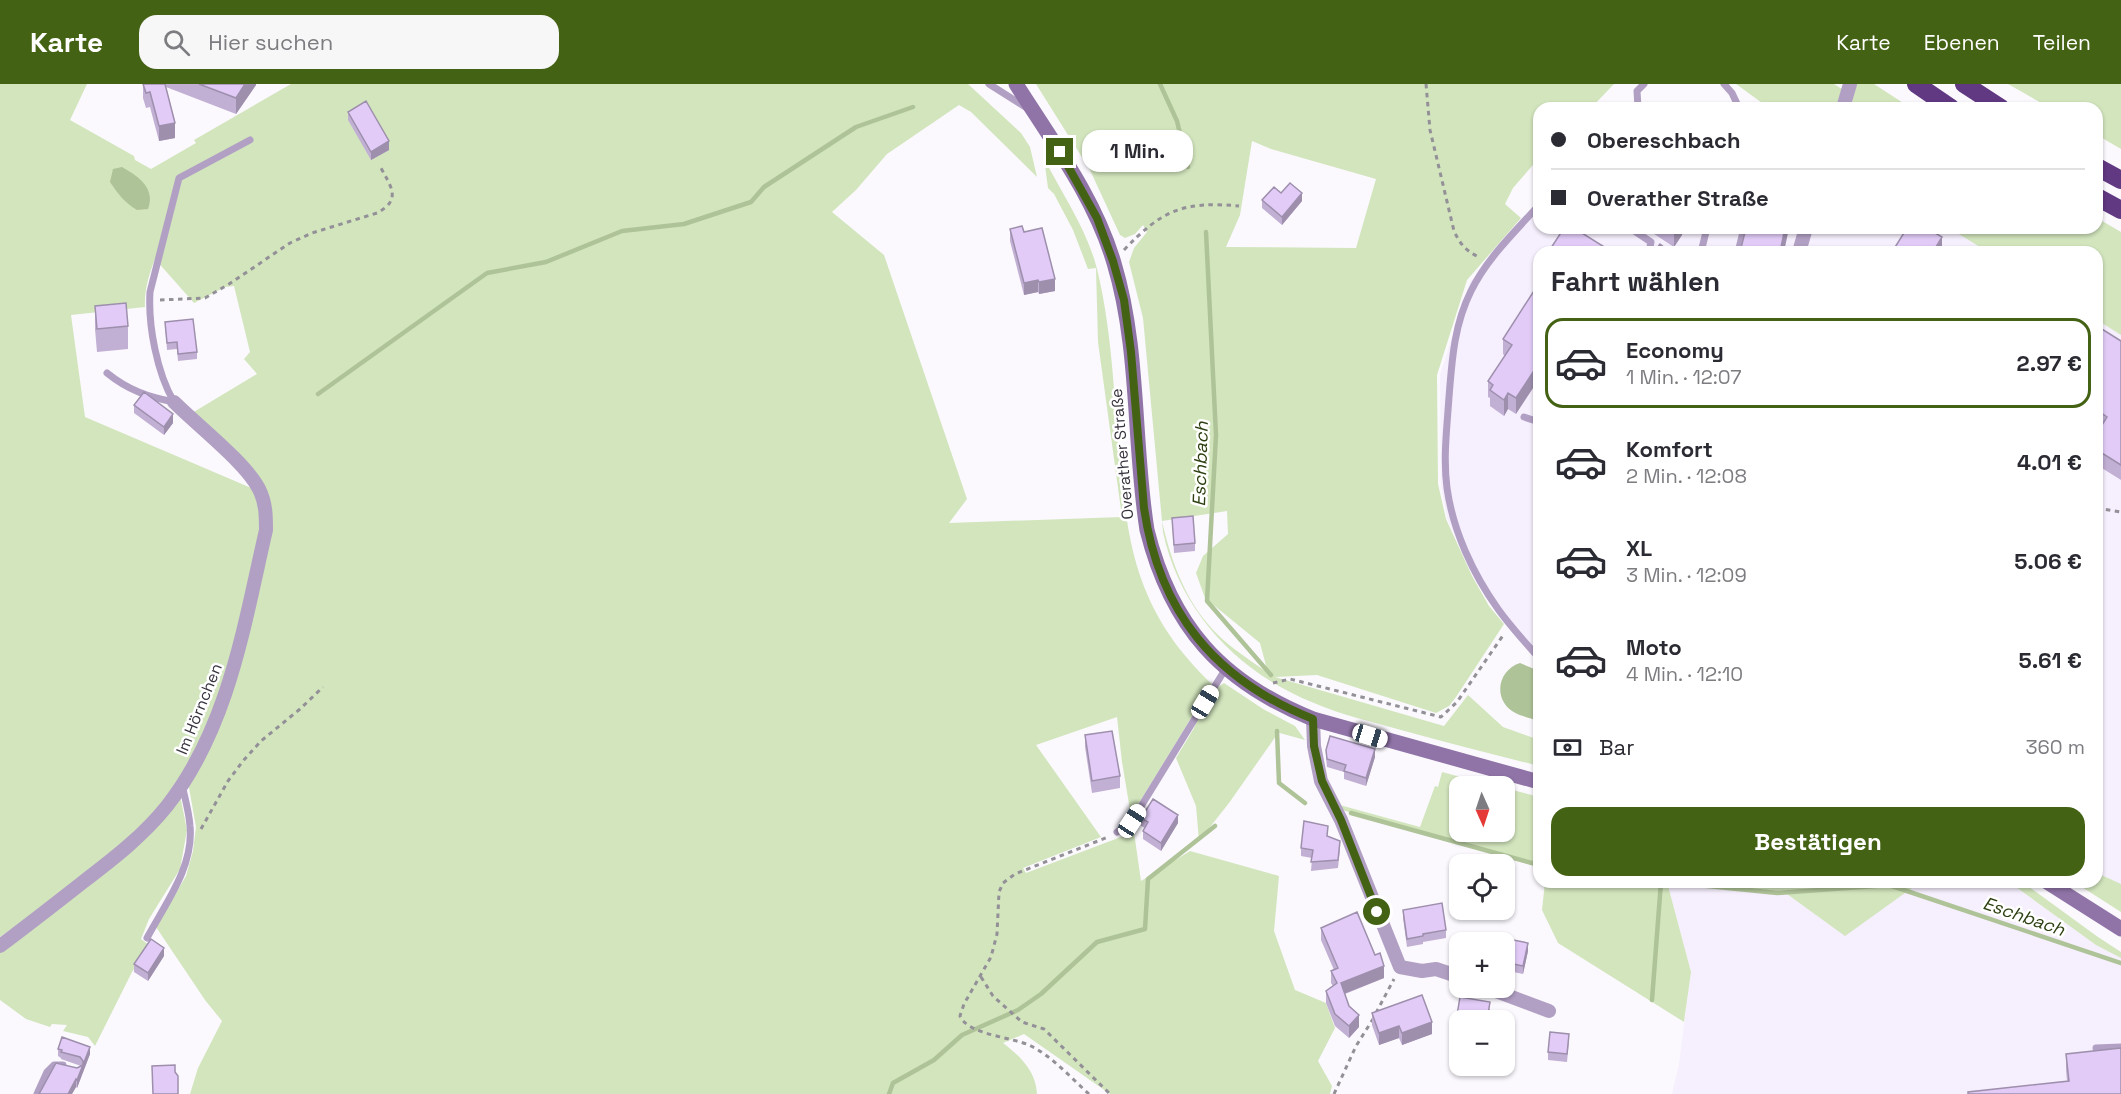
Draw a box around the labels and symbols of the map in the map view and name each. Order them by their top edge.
callout: 1 Min. [1081,131,1192,173]
route end [1046,138,1073,165]
street label: Overather Straße [1106,388,1138,520]
water label: Eschbach [1187,420,1213,507]
street label: Im Hörnchen [171,660,227,758]
car [1188,682,1222,722]
car [1350,722,1390,750]
north arrow [1449,776,1515,842]
car [1115,801,1149,841]
water label: Eschbach [1980,891,2069,941]
route start [1363,898,1390,925]

